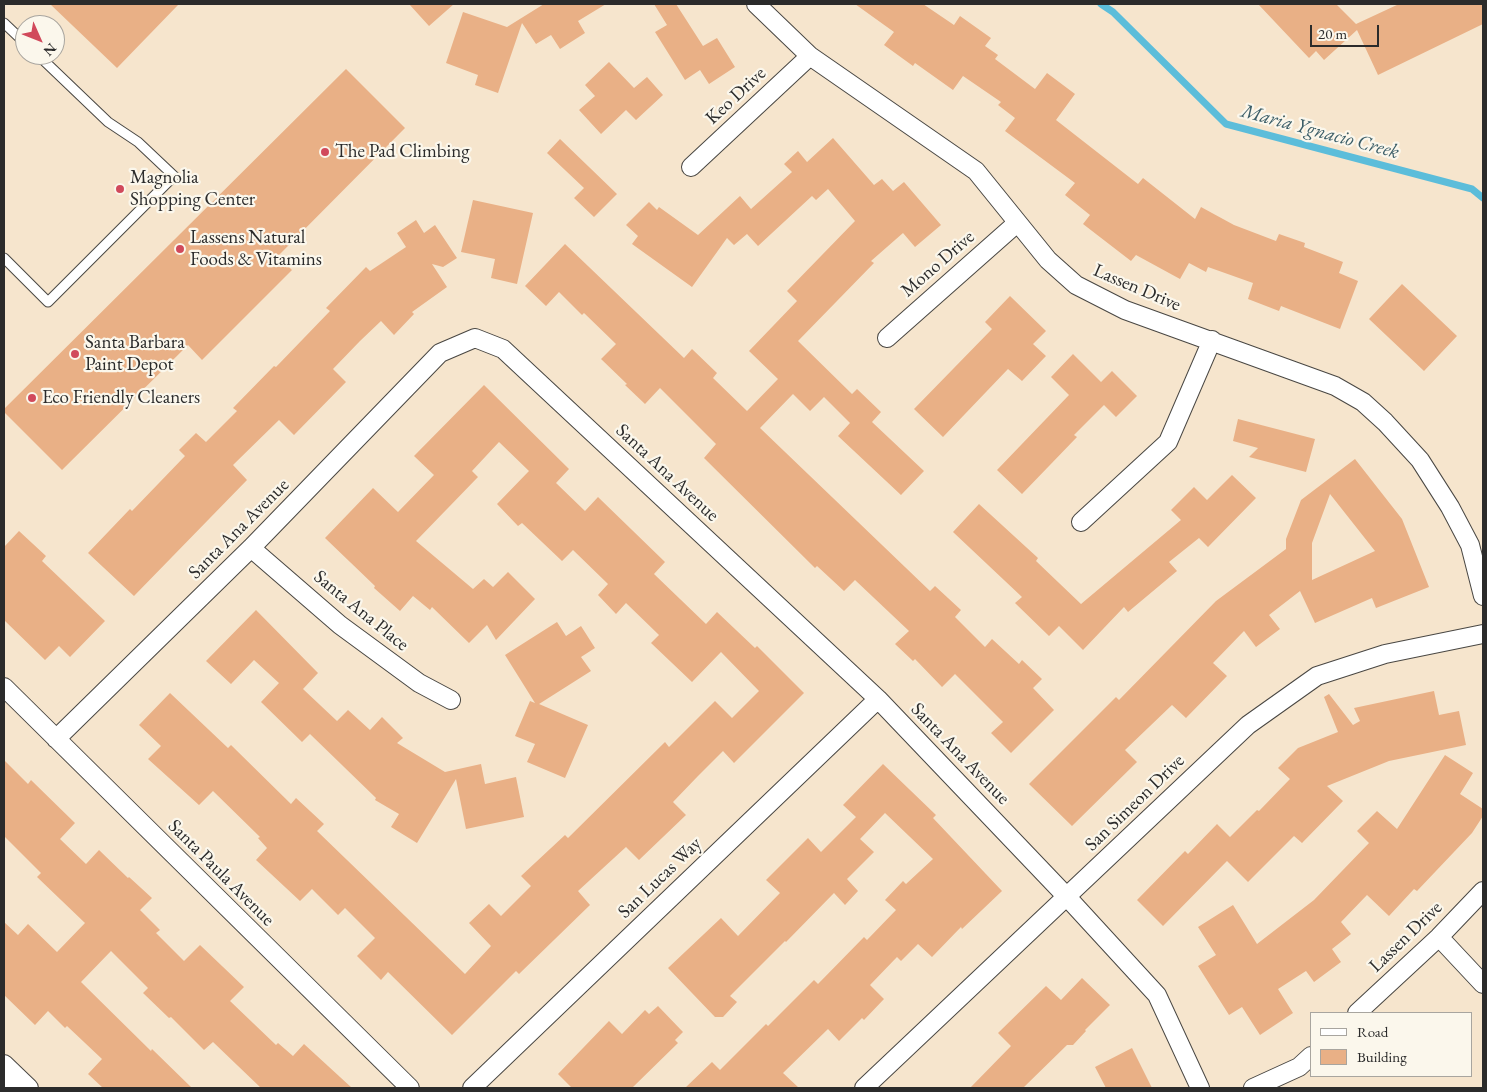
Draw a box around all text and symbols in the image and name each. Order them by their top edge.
north arrow [15,15,65,65]
scale bar [1312,15,1381,47]
text: 20 m [1318,24,1347,43]
text: N [40,39,60,60]
street label: Keo Drive [701,62,771,130]
water label: Maria Ygnacio Creek [1238,99,1402,165]
place label: The Pad Climbing [335,141,469,163]
marker: The Pad Climbing [319,146,331,158]
place label: Magnolia Shopping Center [130,167,255,211]
marker: Magnolia Shopping Center [114,183,126,195]
street label: Mono Drive [897,226,979,302]
place label: Lassens Natural Foods & Vitamins [190,227,322,271]
marker: Lassens Natural Foods & Vitamins [174,243,186,255]
street label: Lassen Drive [1090,259,1184,317]
place label: Santa Barbara Paint Depot [85,332,185,376]
marker: Santa Barbara Paint Depot [69,348,81,360]
place label: Eco Friendly Cleaners [42,387,200,409]
marker: Eco Friendly Cleaners [26,392,38,404]
street label: Santa Ana Avenue [611,419,723,527]
street label: Santa Ana Avenue [184,474,294,584]
street label: Santa Ana Place [309,566,413,656]
street label: Santa Ana Avenue [906,698,1014,810]
street label: San Simeon Drive [1080,750,1190,856]
street label: Santa Paula Avenue [163,815,279,931]
street label: San Lucas Way [613,832,707,924]
street label: Lassen Drive [1365,897,1447,977]
legend [1310,1012,1472,1077]
text: Road [1357,1022,1388,1041]
text: Building [1357,1047,1407,1066]

